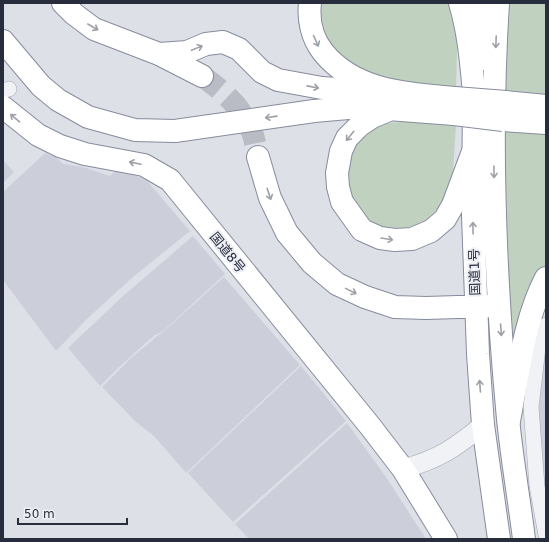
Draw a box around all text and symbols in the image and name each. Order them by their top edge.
one-way arrow [87,24,99,32]
one-way arrow [313,34,321,46]
one-way arrow [492,35,500,48]
one-way arrow [191,43,203,51]
one-way arrow [306,83,319,91]
one-way arrow [10,113,21,122]
one-way arrow [265,113,278,121]
one-way arrow [345,131,354,141]
one-way arrow [129,158,142,166]
one-way arrow [490,165,498,178]
one-way arrow [266,187,273,200]
one-way arrow [469,222,477,235]
street label: 国道8号 [207,229,248,275]
one-way arrow [380,235,393,243]
street label: 国道1号 [466,248,483,296]
one-way arrow [345,287,357,295]
one-way arrow [497,323,504,336]
one-way arrow [477,380,484,393]
scale bar [18,500,127,526]
text: 50 m [24,507,55,521]

